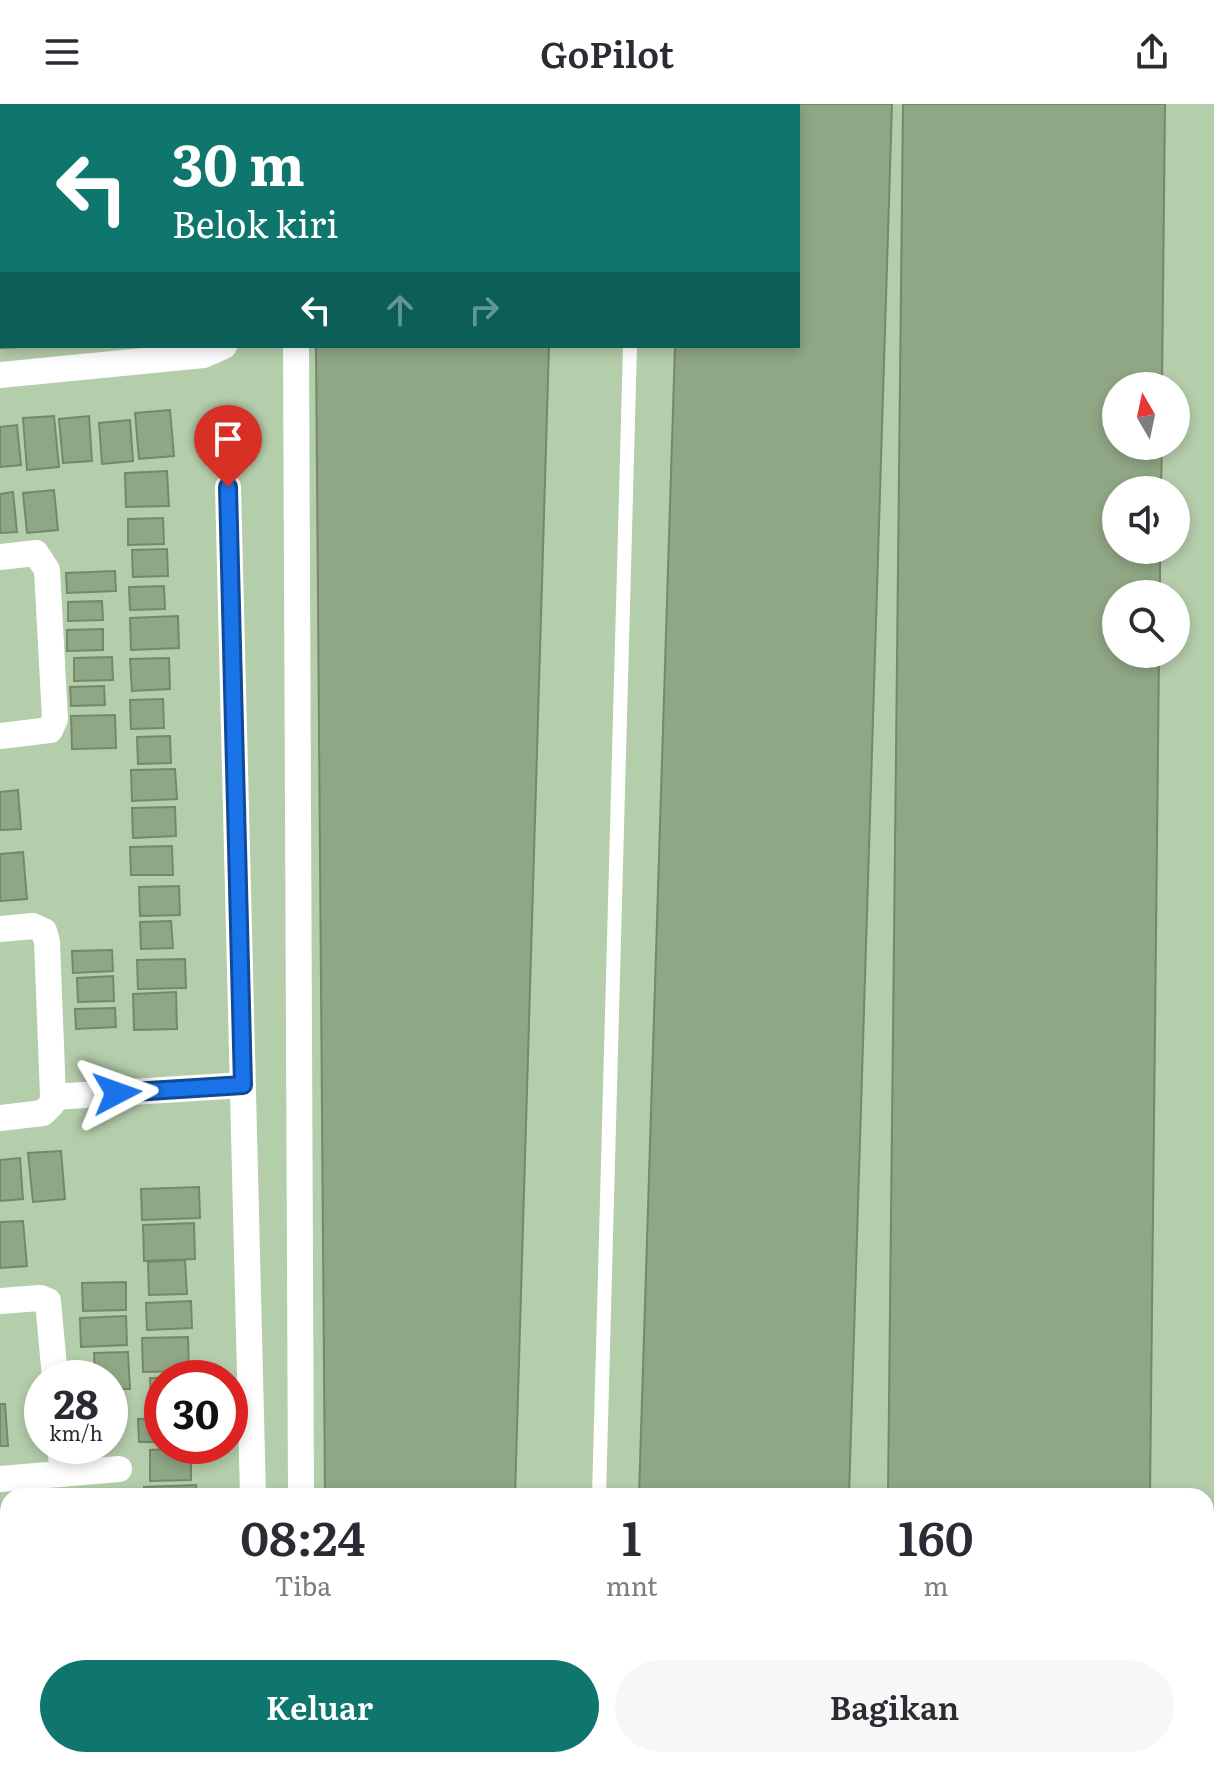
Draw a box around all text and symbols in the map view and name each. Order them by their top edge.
text: GoPilot [540,26,674,79]
icon: menu [40,30,84,74]
icon: share [1130,30,1174,74]
text: 30 m [172,120,305,203]
icon: left [40,136,144,240]
text: Belok kiri [172,196,338,249]
icon: left [294,288,338,332]
icon: ahead [378,288,422,332]
icon: right [462,288,506,332]
north arrow [1102,372,1190,460]
map controls [1102,372,1190,668]
pin [194,405,262,487]
icon: arrive [206,417,250,461]
button: sound [1102,476,1190,564]
button: search [1102,580,1190,668]
position arrow [75,1051,159,1135]
speed limit sign: 30 [144,1360,248,1464]
text: 28 [53,1372,99,1431]
text: km/h [49,1417,103,1447]
text: 08:24 [240,1500,365,1571]
text: 1 [622,1500,642,1571]
text: 160 [898,1500,974,1571]
text: Tiba [274,1565,331,1604]
text: mnt [606,1565,658,1604]
text: m [923,1565,948,1604]
button: Keluar [40,1660,599,1752]
button: Bagikan [615,1660,1174,1752]

